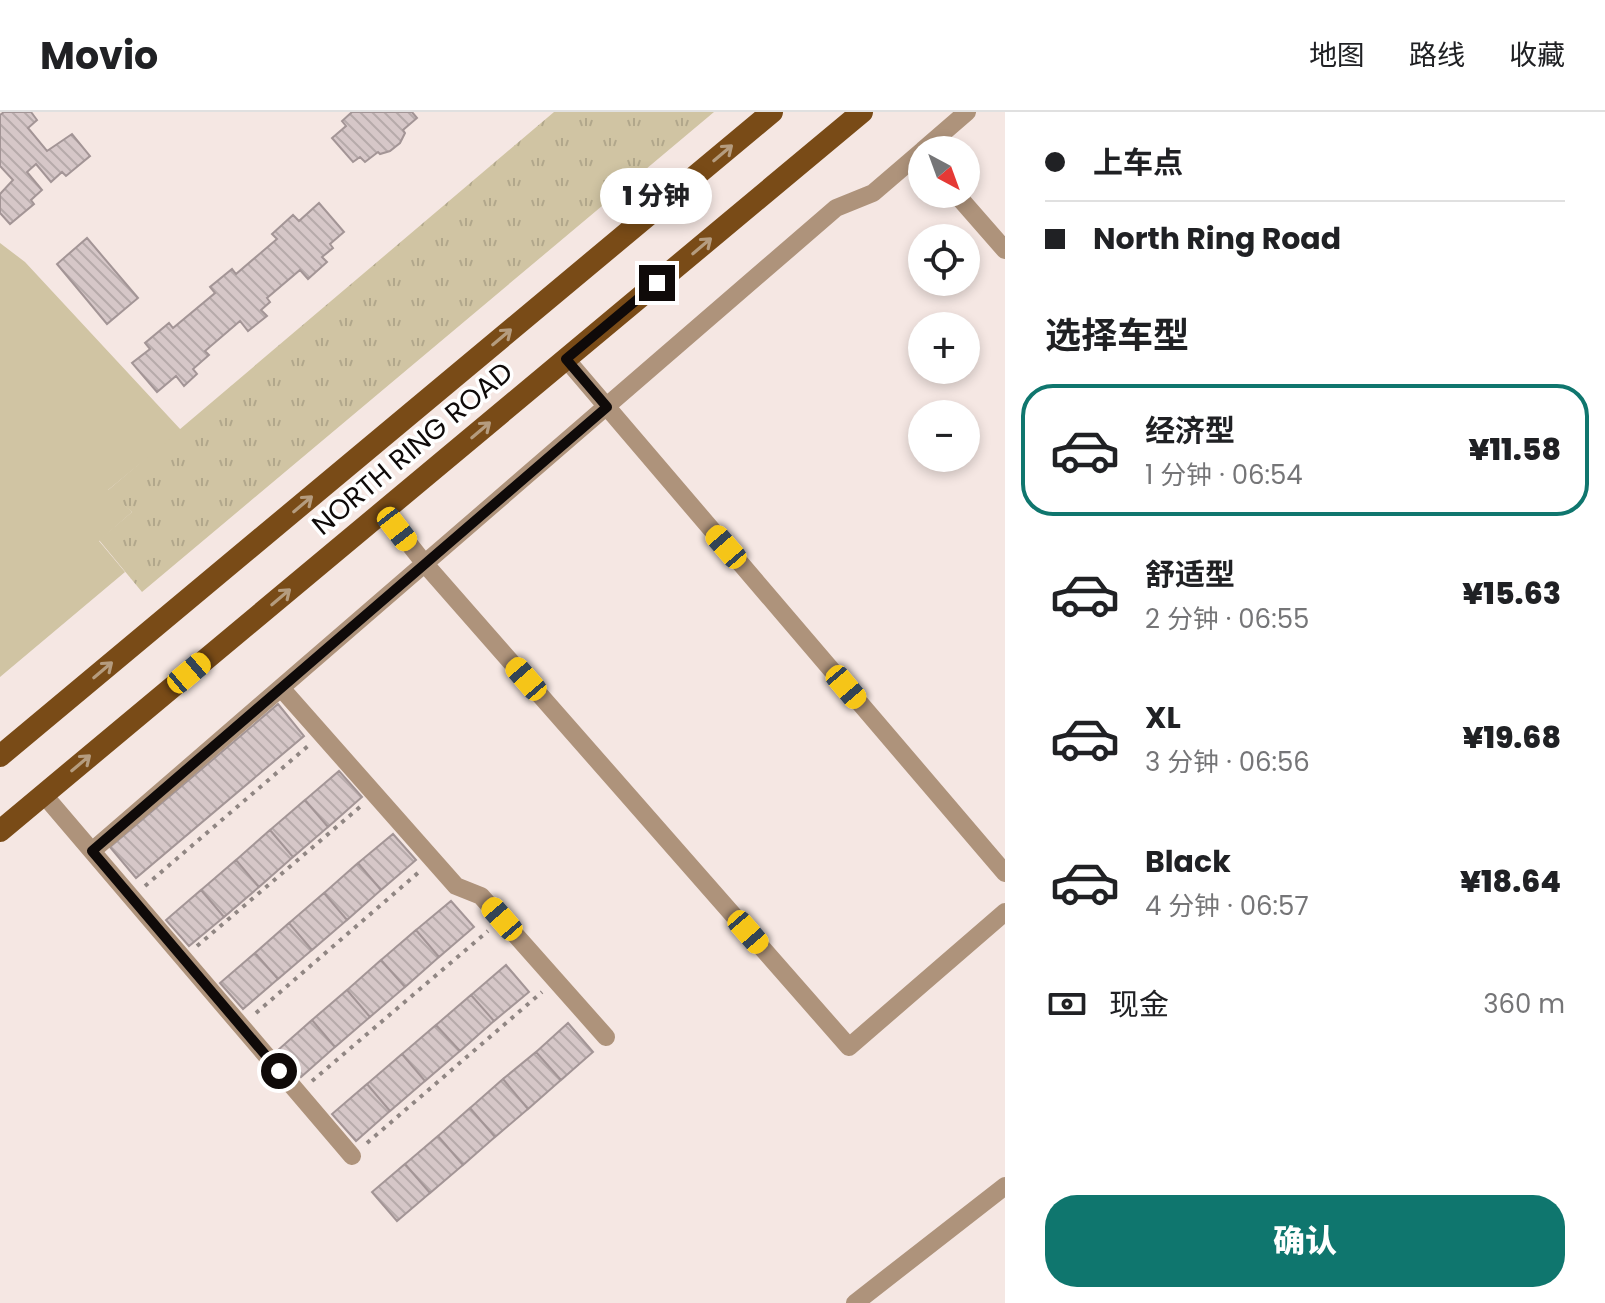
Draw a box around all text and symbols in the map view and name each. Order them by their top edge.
text: Movio [40,29,158,82]
text: 地图 [1309,36,1365,75]
text: 路线 [1409,36,1465,75]
text: 收藏 [1509,36,1565,75]
north arrow [908,136,980,208]
map controls [908,136,980,472]
text: 上车点 [1093,141,1183,184]
one-way arrow [713,144,733,162]
callout: 1 分钟 [601,167,713,223]
text: 1 分钟 [622,178,690,214]
text: North Ring Road [1093,217,1341,260]
button: locate [908,224,980,296]
one-way arrow [691,237,712,255]
route end [639,265,675,301]
text: 选择车型 [1045,310,1189,361]
button: + [908,312,980,384]
one-way arrow [491,328,512,346]
street label: NORTH RING ROAD [304,353,521,544]
button: − [908,400,980,472]
text: 经济型 [1145,409,1235,452]
icon: car [1049,414,1121,486]
one-way arrow [470,421,490,439]
text: ¥11.58 [1468,428,1561,471]
text: 1 分钟 · 06:54 [1145,457,1303,493]
one-way arrow [292,495,312,513]
car [373,503,421,555]
car [701,521,751,573]
text: 舒适型 [1145,553,1235,596]
icon: car [1049,558,1121,630]
text: ¥15.63 [1462,572,1561,615]
one-way arrow [270,588,291,606]
text: 2 分钟 · 06:55 [1145,601,1309,637]
car [163,648,215,698]
car [501,653,551,705]
one-way arrow [92,661,113,679]
car [821,661,871,713]
text: XL [1145,696,1181,739]
icon: car [1049,702,1121,774]
text: ¥19.68 [1463,716,1561,759]
text: 3 分钟 · 06:56 [1145,744,1310,780]
one-way arrow [71,754,91,772]
text: Black [1145,840,1231,883]
icon: car [1049,846,1121,918]
text: ¥18.64 [1460,860,1561,903]
text: 4 分钟 · 06:57 [1145,888,1309,924]
car [477,893,527,945]
car [723,906,773,958]
icon: cash [1045,982,1089,1026]
text: 现金 [1109,983,1169,1026]
text: 360 m [1483,986,1565,1022]
route start [261,1053,297,1089]
button: 确认 [1045,1195,1565,1287]

